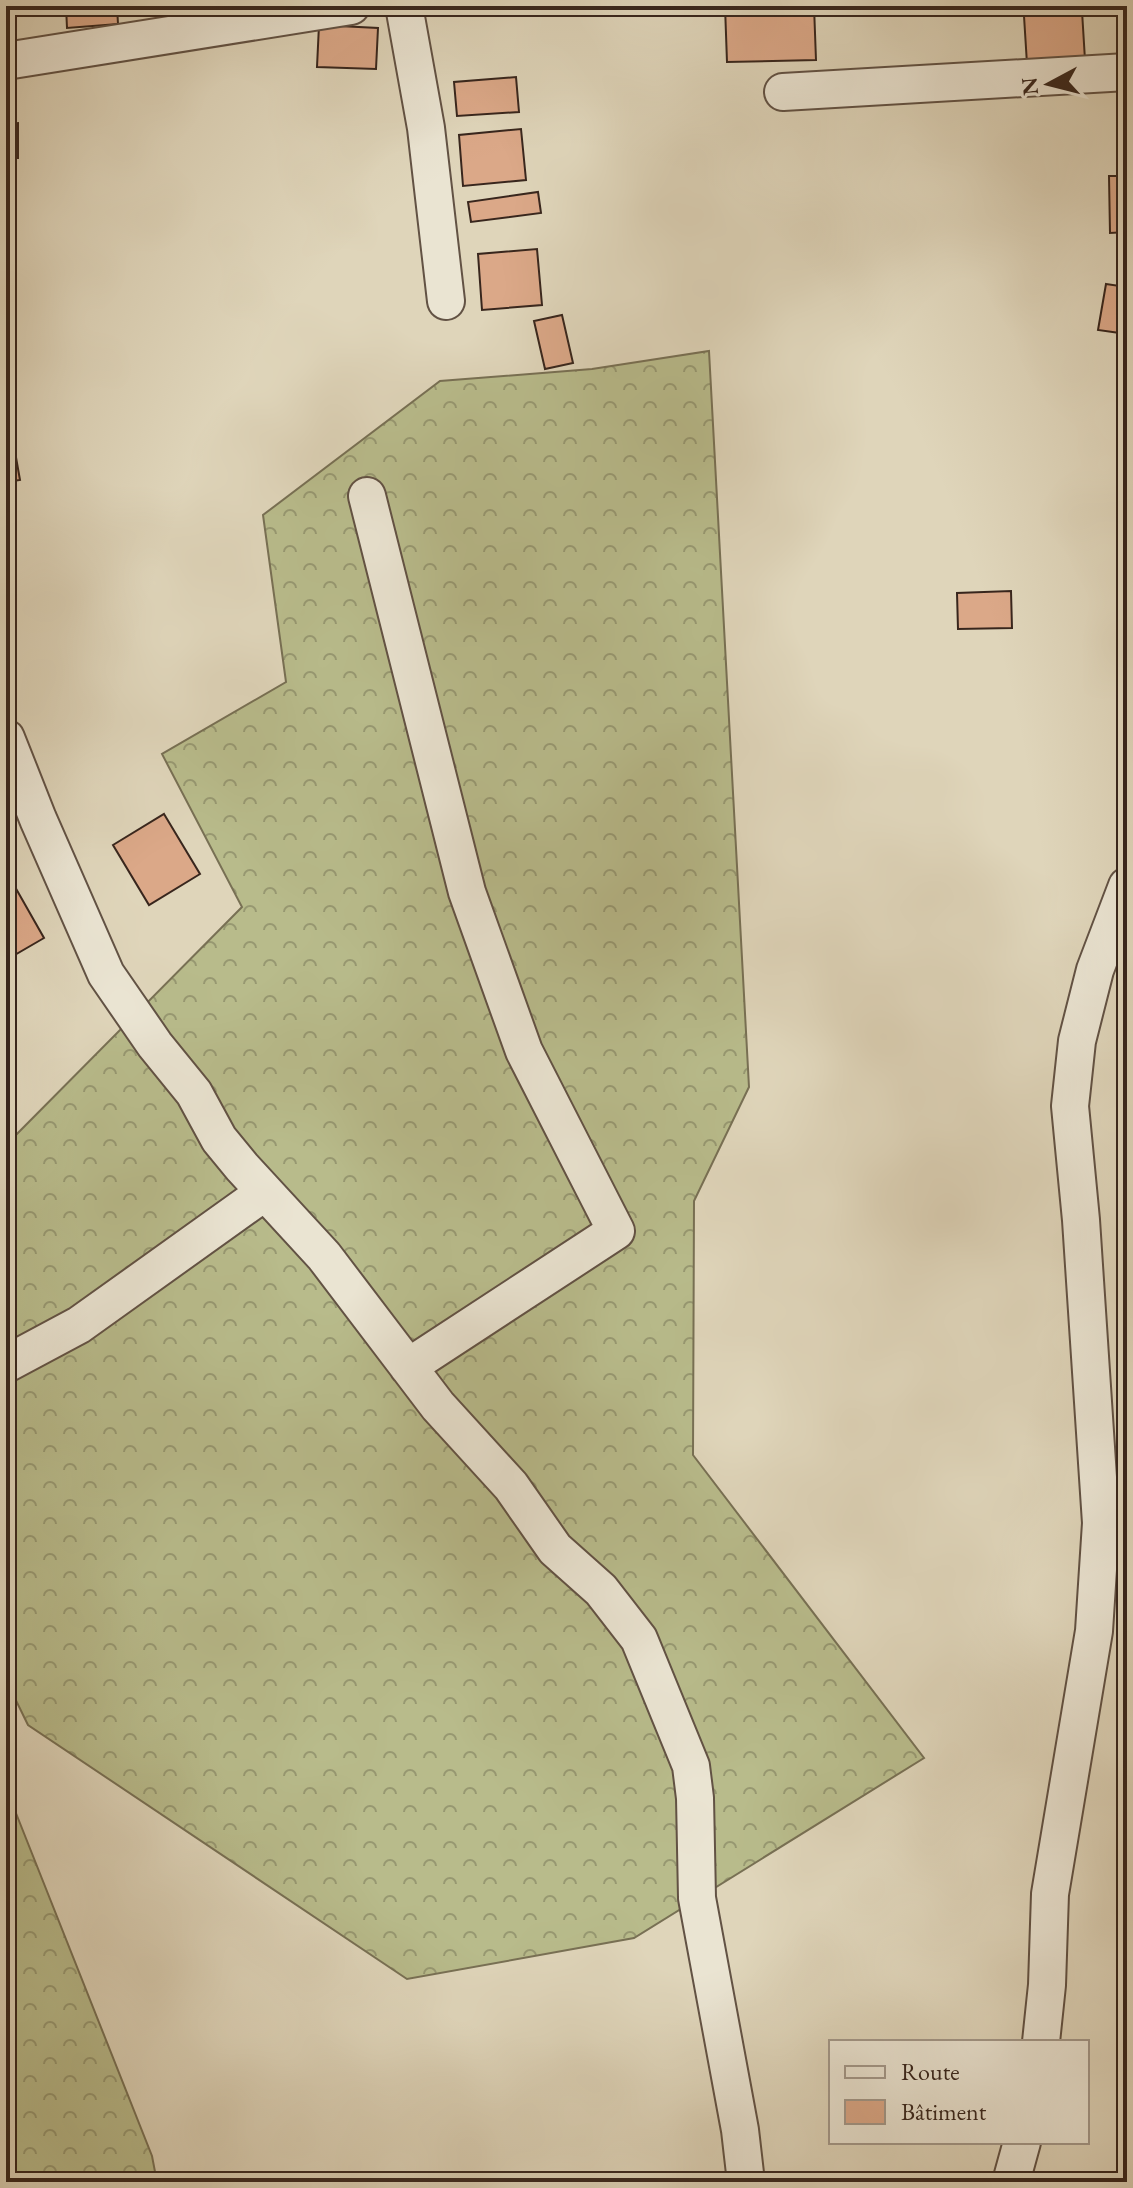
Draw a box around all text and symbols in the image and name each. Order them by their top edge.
north arrow [1009,44,1089,124]
text: N [1014,76,1045,97]
legend [829,2040,1089,2144]
text: Route [901,2056,960,2087]
text: Bâtiment [901,2096,987,2127]

